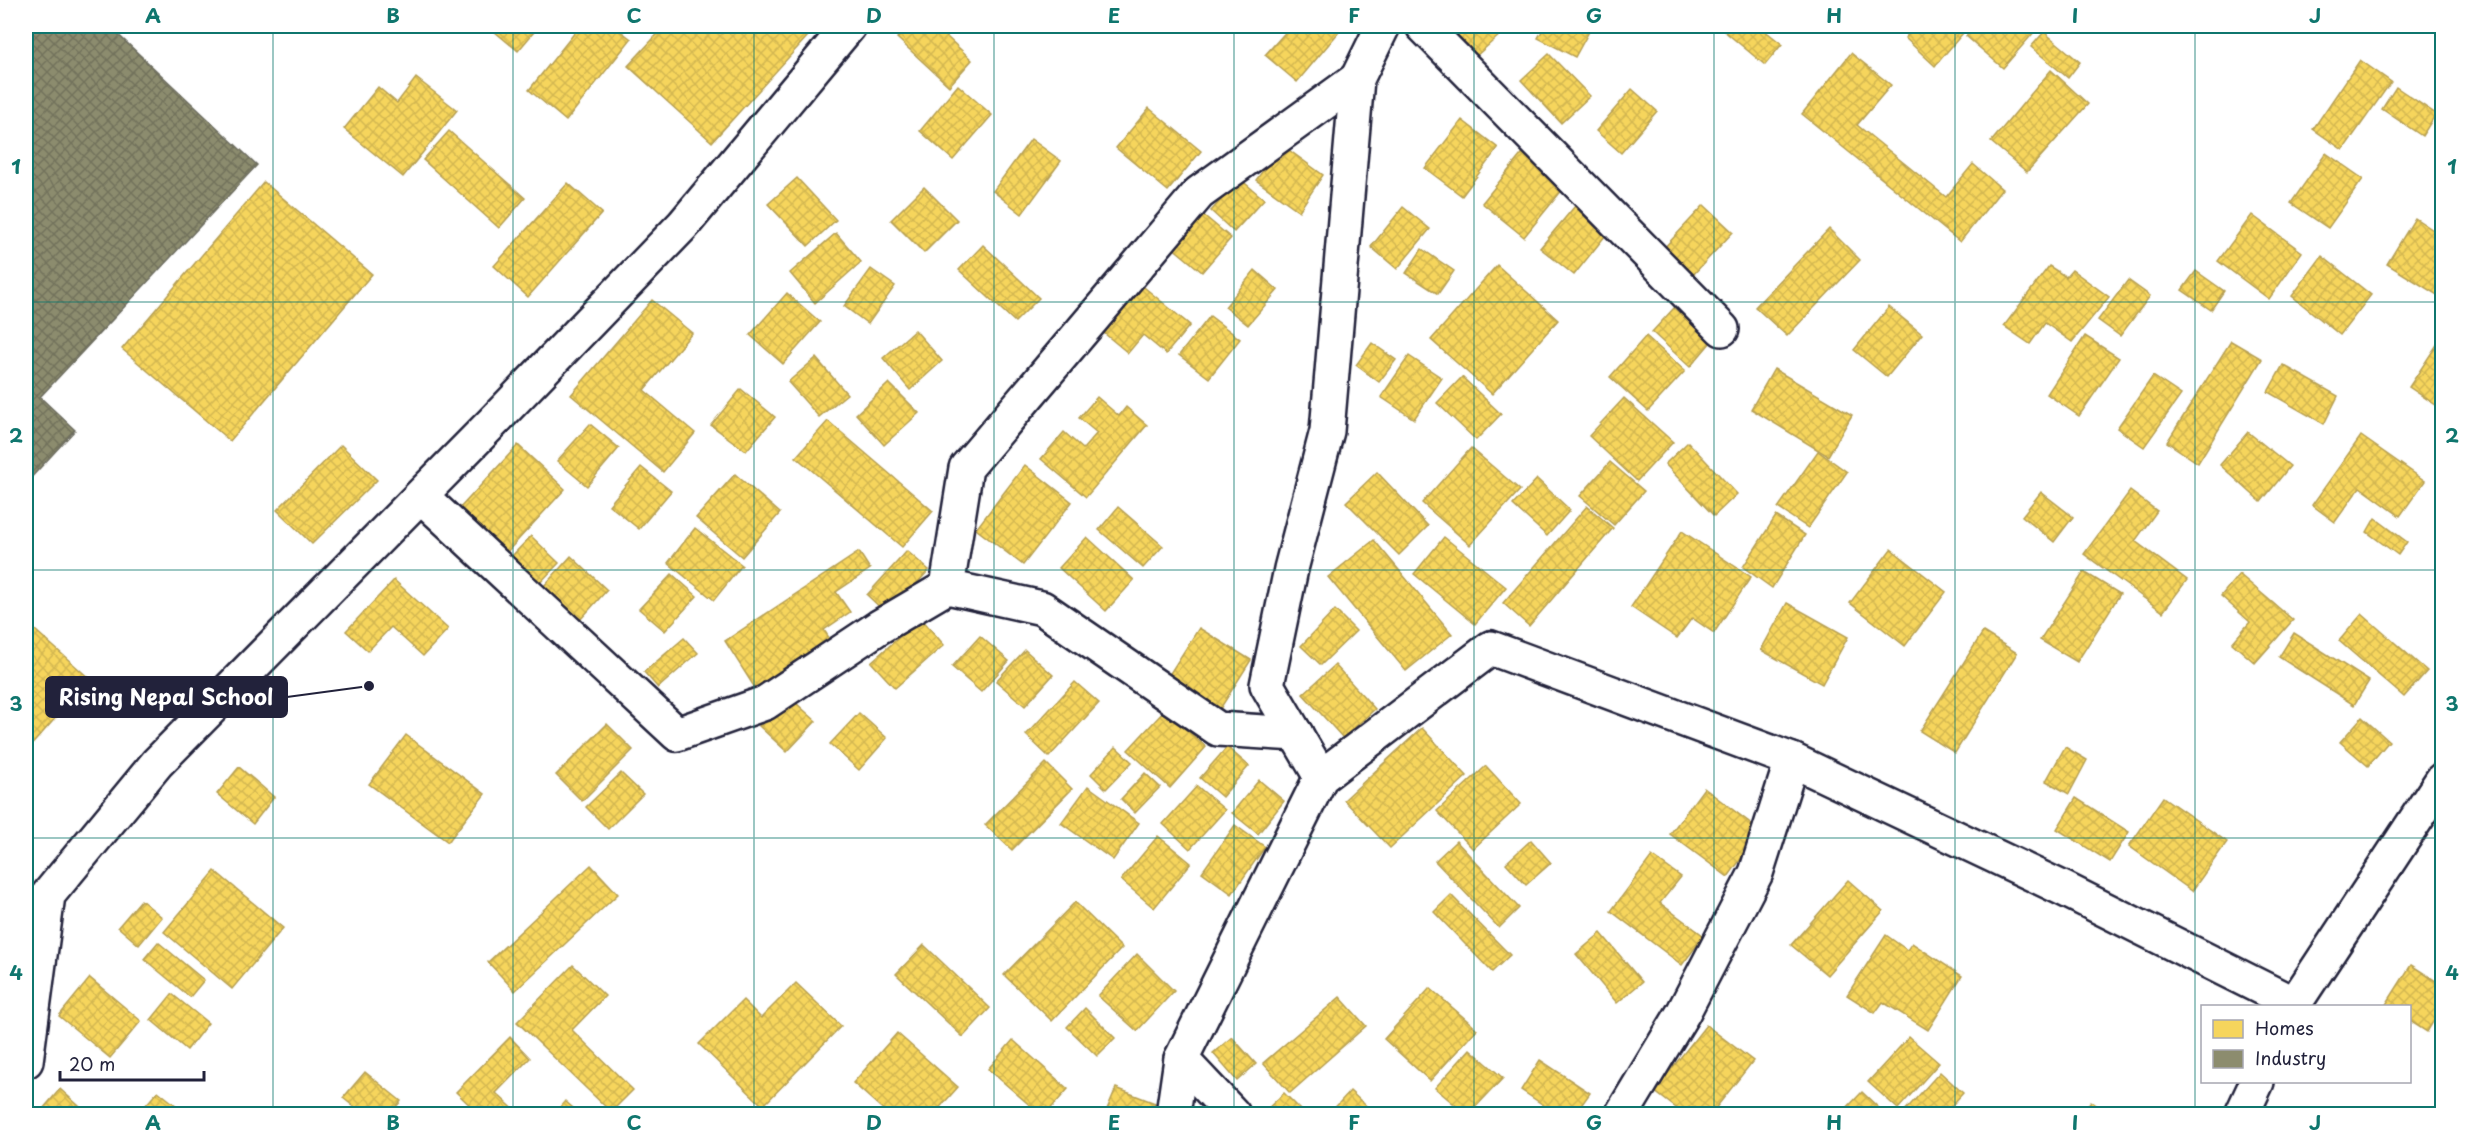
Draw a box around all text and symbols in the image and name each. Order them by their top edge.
text: A [145,0,161,30]
text: B [386,0,400,30]
text: C [626,0,642,30]
text: D [866,0,882,30]
text: E [1108,0,1120,30]
text: F [1348,0,1360,30]
text: G [1586,0,1602,30]
text: H [1826,0,1842,30]
text: I [2072,0,2078,30]
text: J [2309,0,2321,30]
text: 1 [11,151,21,181]
text: 1 [2447,151,2457,181]
text: 2 [9,420,23,450]
text: 2 [2445,420,2459,450]
callout: Rising Nepal School [46,677,287,717]
text: Rising Nepal School [59,679,273,712]
text: 3 [9,688,23,718]
text: 3 [2445,688,2459,718]
text: 4 [9,957,23,987]
text: 4 [2445,957,2459,987]
legend [2201,1005,2411,1083]
text: Homes [2255,1014,2313,1041]
scale bar [60,1044,204,1082]
text: Industry [2255,1044,2326,1071]
text: 20 m [69,1050,115,1077]
text: A [145,1107,161,1137]
text: B [386,1107,400,1137]
text: C [626,1107,642,1137]
text: D [866,1107,882,1137]
text: E [1108,1107,1120,1137]
text: F [1348,1107,1360,1137]
text: G [1586,1107,1602,1137]
text: H [1826,1107,1842,1137]
text: I [2072,1107,2078,1137]
text: J [2309,1107,2321,1137]

